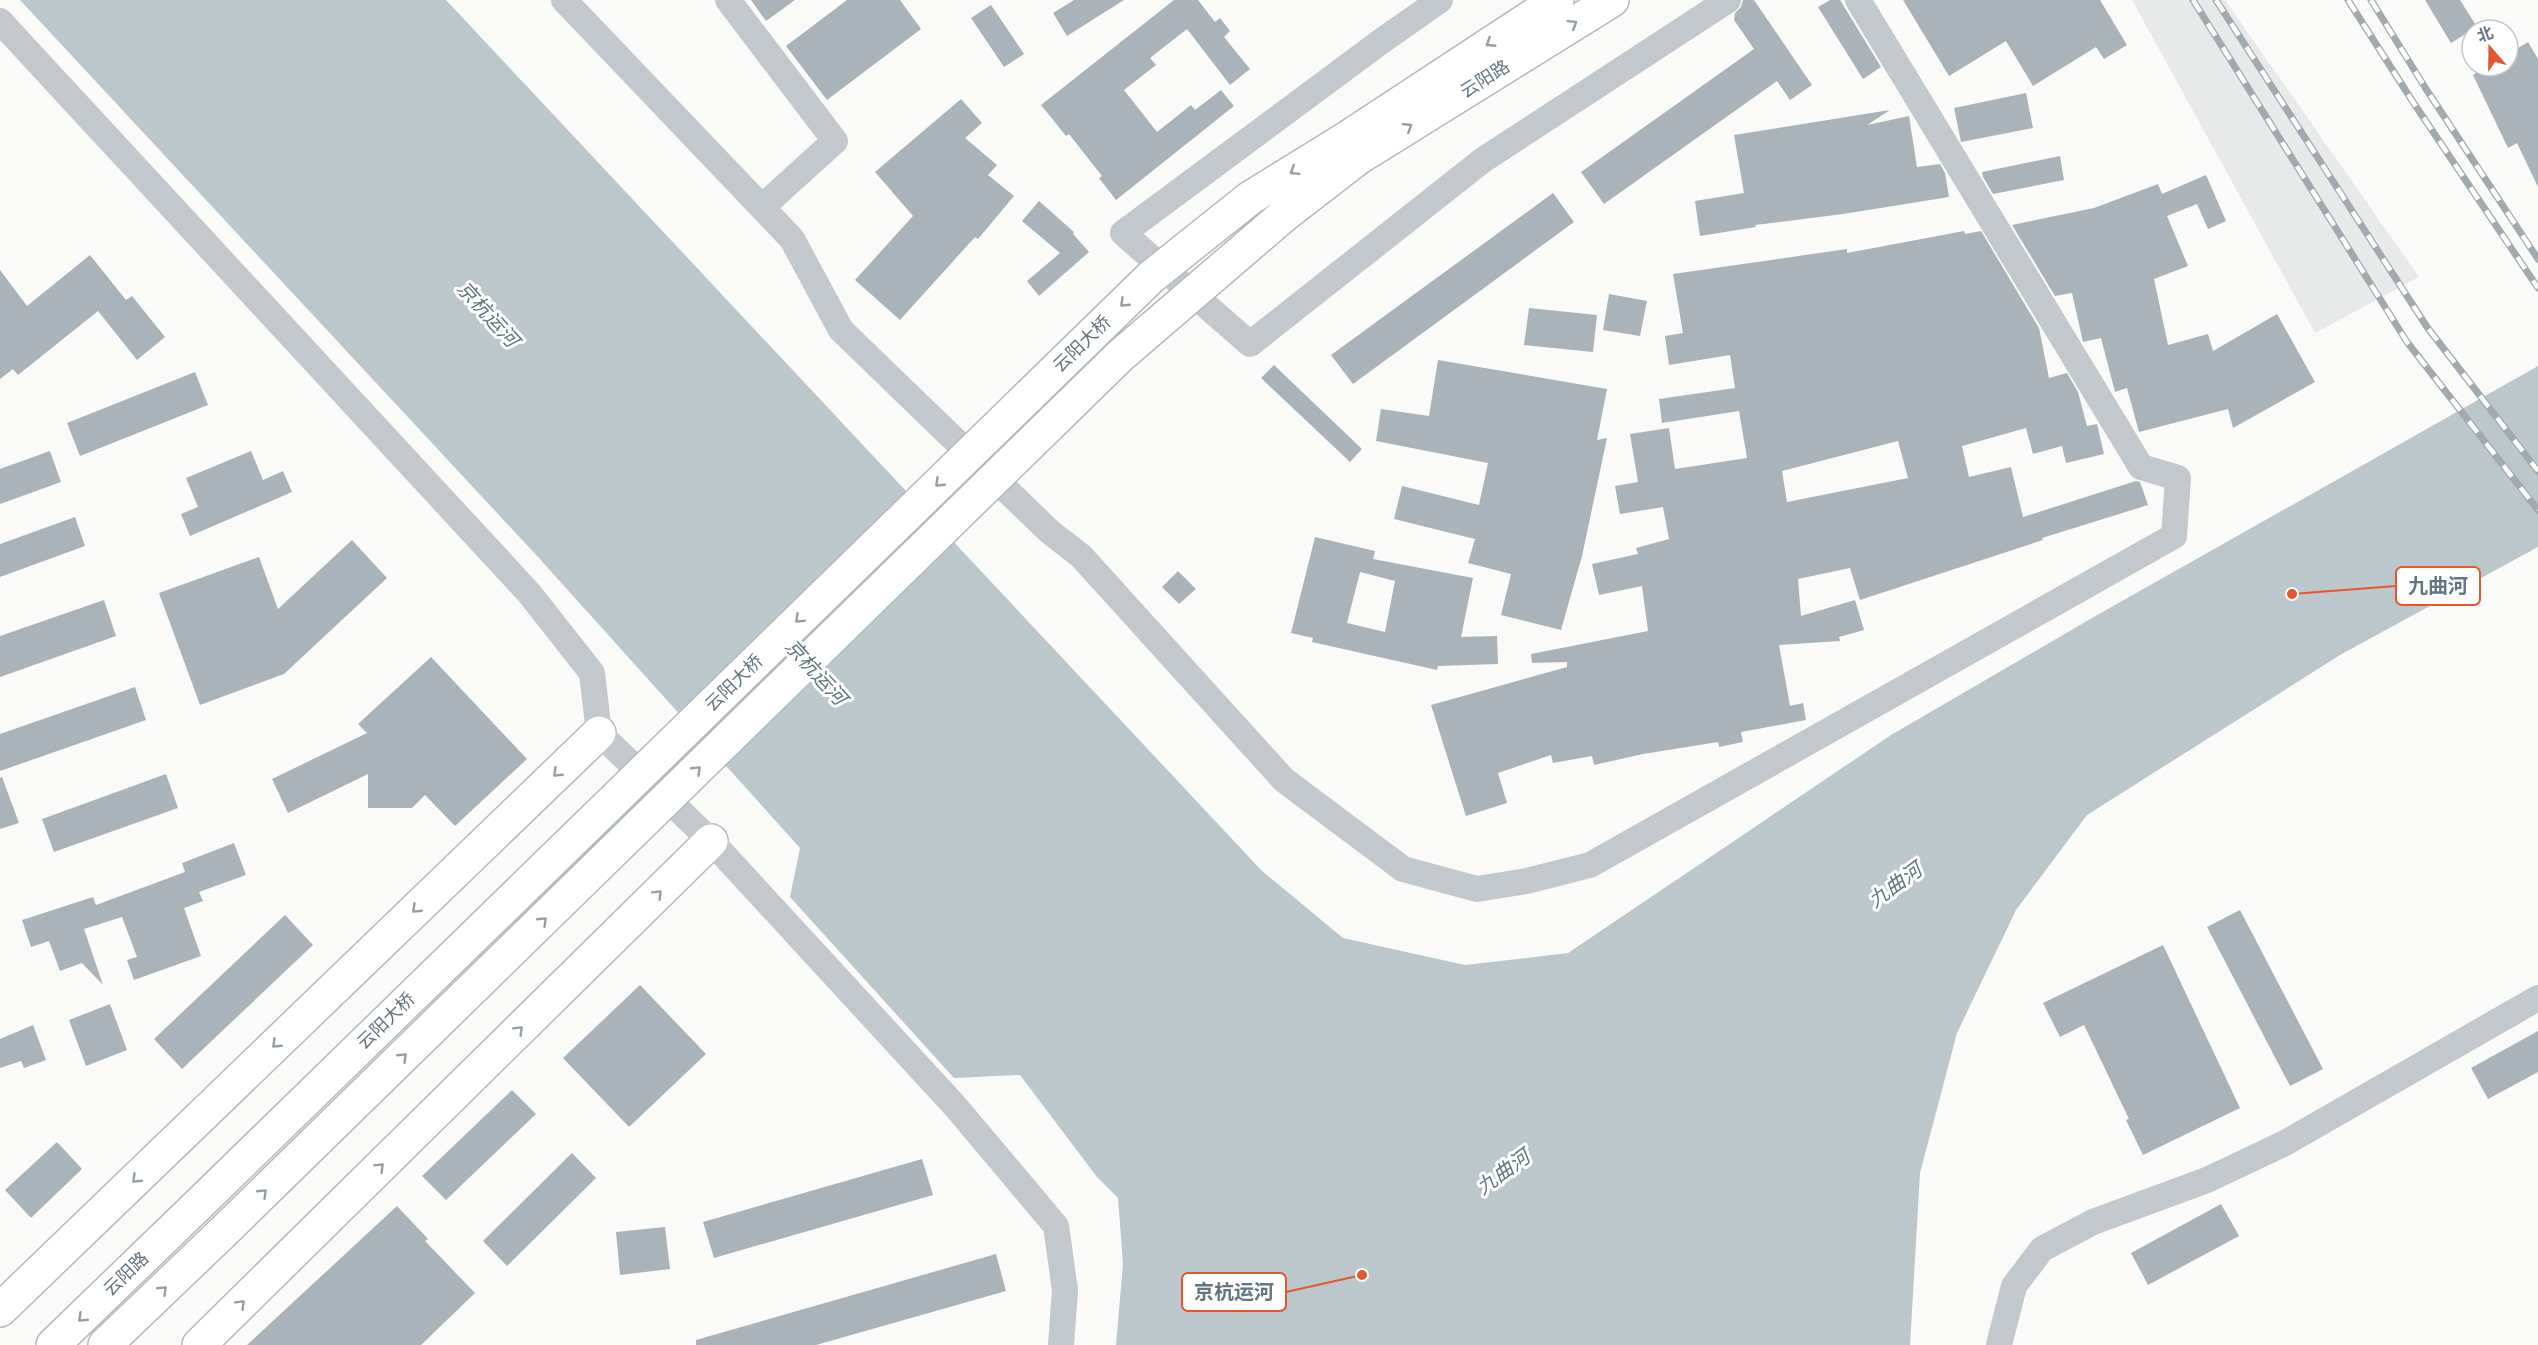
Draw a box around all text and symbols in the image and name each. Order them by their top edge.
north arrow [2460,18,2520,78]
one-way arrow [1567,20,1577,32]
text: 北 [2474,23,2496,46]
one-way arrow [1486,36,1497,47]
street label: 云阳路 [1456,55,1513,102]
one-way arrow [1402,123,1412,135]
one-way arrow [1290,163,1300,175]
water label: 京杭运河 [452,276,526,355]
one-way arrow [1121,296,1131,307]
street label: 云阳大桥 [1048,311,1115,376]
one-way arrow [936,476,946,487]
callout: 九曲河 [2396,567,2480,605]
text: 九曲河 [2408,574,2468,598]
one-way arrow [796,612,806,623]
water label: 京杭运河 [780,634,854,713]
street label: 云阳大桥 [700,650,767,715]
one-way arrow [553,766,564,777]
one-way arrow [691,766,701,777]
water label: 九曲河 [1864,855,1930,912]
one-way arrow [650,890,661,901]
one-way arrow [413,901,424,912]
one-way arrow [535,917,546,928]
street label: 云阳大桥 [352,988,419,1053]
one-way arrow [511,1027,522,1038]
one-way arrow [272,1037,283,1048]
one-way arrow [395,1053,406,1064]
water label: 九曲河 [1472,1142,1538,1199]
one-way arrow [372,1164,383,1175]
one-way arrow [132,1172,142,1183]
one-way arrow [256,1189,267,1200]
street label: 云阳路 [99,1247,152,1300]
callout: 京杭运河 [1182,1273,1286,1311]
text: 京杭运河 [1194,1280,1274,1304]
one-way arrow [156,1286,166,1297]
one-way arrow [234,1300,244,1311]
one-way arrow [78,1310,89,1321]

